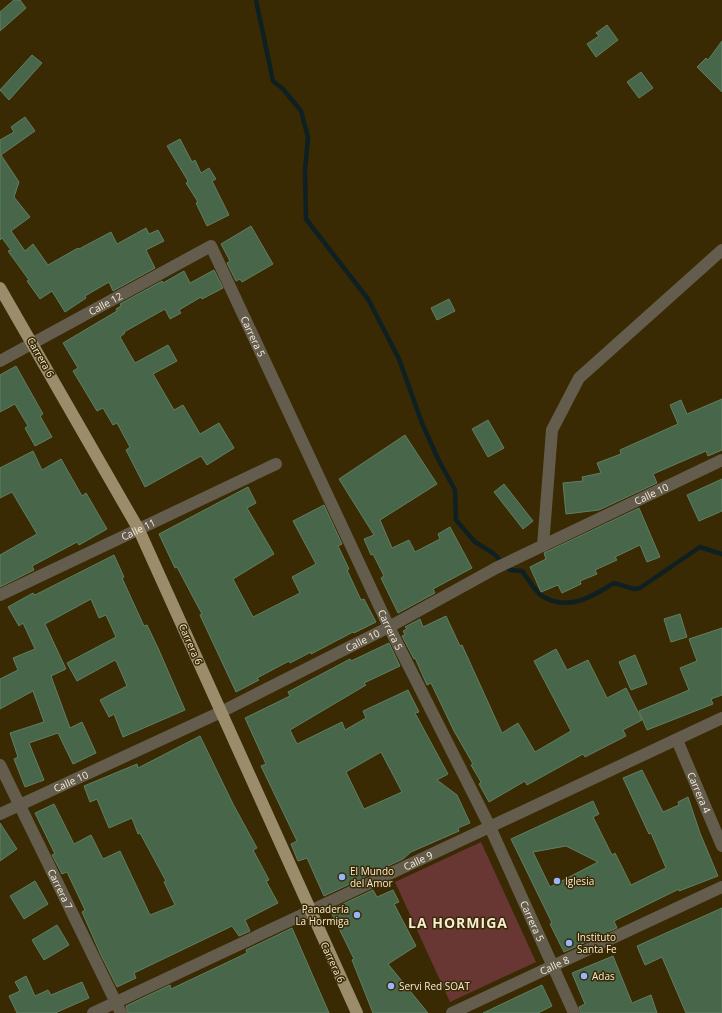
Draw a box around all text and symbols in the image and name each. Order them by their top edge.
street label: Calle 12 [86,289,125,318]
street label: Carrera 5 [238,314,269,359]
street label: Carrera 6 [24,335,58,380]
street label: Calle 10 [632,479,671,508]
street label: Calle 11 [119,515,158,544]
street label: Carrera 5 [375,607,407,653]
street label: Carrera 6 [176,621,206,667]
street label: Calle 10 [343,626,382,655]
street label: Calle 10 [51,767,91,795]
street label: Carrera 4 [684,770,714,816]
street label: Calle 9 [401,848,435,873]
place label: El Mundo del Amor [350,864,394,890]
street label: Carrera 7 [45,866,77,912]
marker: El Mundo del Amor [337,872,347,882]
place label: Iglesia [565,874,594,888]
marker: Iglesia [552,876,562,886]
street label: Carrera 5 [517,898,548,944]
place label: Panadería La Hormiga [295,902,349,928]
marker: Panadería La Hormiga [352,910,362,920]
district label: LA HORMIGA [408,913,508,932]
place label: Instituto Santa Fe [577,930,617,956]
marker: Instituto Santa Fe [564,938,574,948]
street label: Carrera 6 [317,939,349,985]
street label: Calle 8 [537,952,572,978]
place label: Adas [592,969,615,983]
marker: Adas [579,971,589,981]
place label: Servi Red SOAT [399,979,470,993]
marker: Servi Red SOAT [386,981,396,991]

